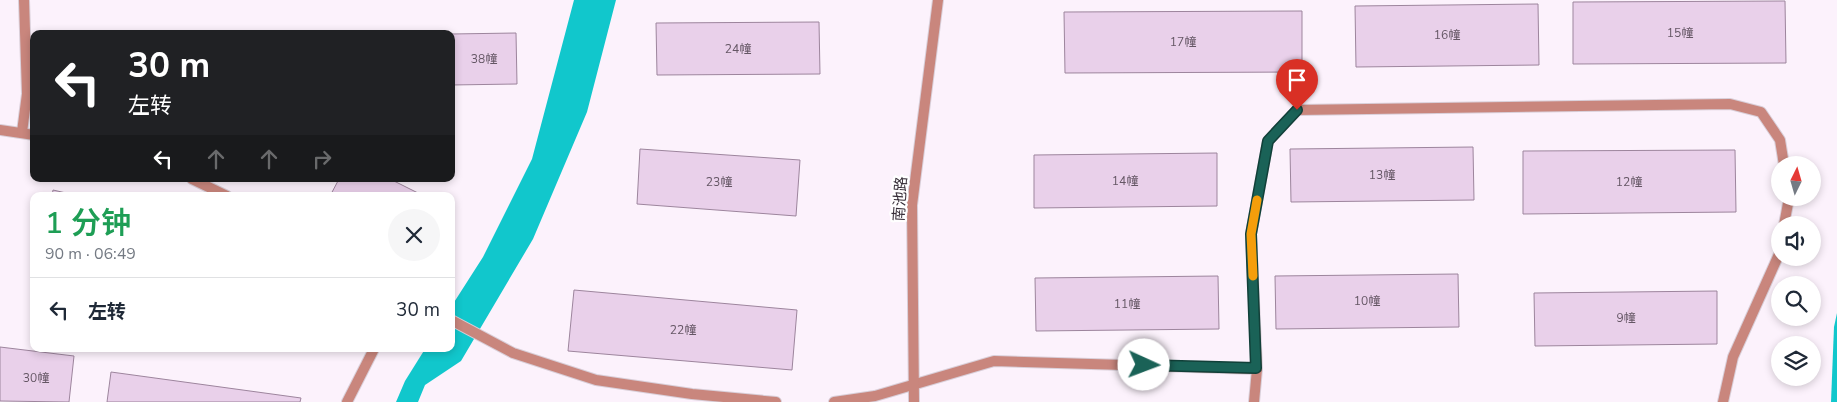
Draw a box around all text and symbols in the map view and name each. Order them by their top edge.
house number: 15幢 [1667,25,1693,41]
house number: 16幢 [1434,27,1460,43]
house number: 17幢 [1170,34,1196,50]
house number: 24幢 [725,41,751,57]
text: 30 m [128,42,210,89]
icon: left [45,50,110,115]
house number: 38幢 [471,51,497,67]
pin [1276,59,1318,110]
icon: arrive [1283,66,1311,94]
text: 左转 [128,91,172,121]
icon: left [149,145,177,173]
icon: ahead [202,145,230,173]
icon: ahead [255,145,283,173]
icon: right [308,145,336,173]
north arrow [1771,156,1821,206]
map controls [1771,156,1821,386]
house number: 13幢 [1369,167,1395,183]
house number: 14幢 [1112,173,1138,189]
house number: 23幢 [706,174,732,190]
house number: 12幢 [1616,174,1642,190]
street label: 南池路 [888,176,912,222]
text: 1 分钟 [45,203,131,244]
button: close [388,209,440,261]
button: sound [1771,216,1821,266]
text: 90 m · 06:49 [45,243,136,265]
button: search [1771,276,1821,326]
house number: 10幢 [1354,293,1380,309]
icon: left [45,296,73,324]
house number: 11幢 [1114,296,1140,312]
text: 30 m [396,297,440,323]
text: 左转 [88,299,126,325]
house number: 9幢 [1616,310,1636,326]
house number: 22幢 [670,322,696,338]
button: layers [1771,336,1821,386]
position arrow [1117,338,1169,390]
house number: 30幢 [23,370,49,386]

